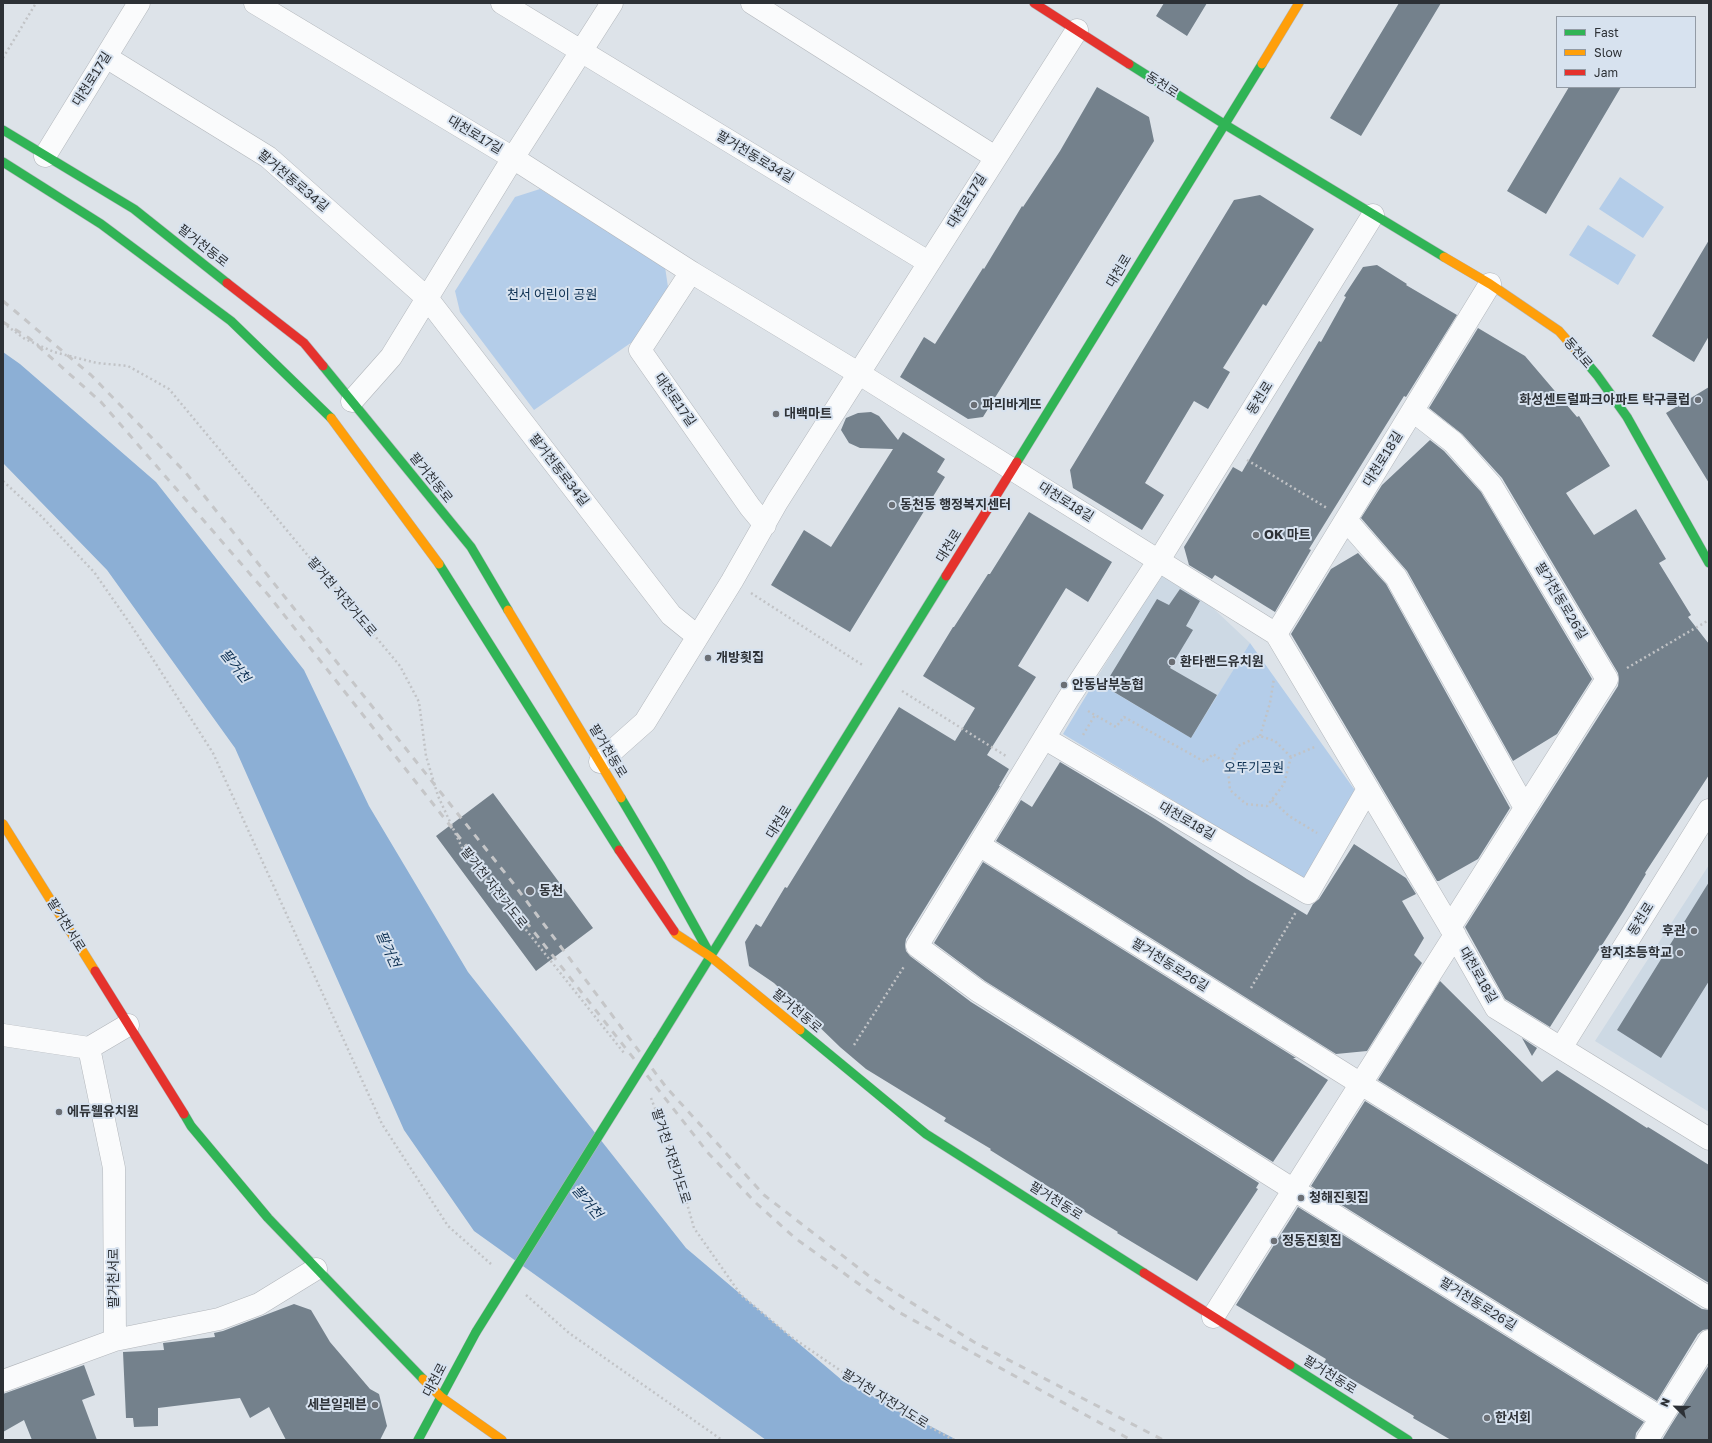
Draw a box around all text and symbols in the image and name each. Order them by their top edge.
legend [1556,16,1696,88]
text: Fast [1594,25,1619,40]
text: Slow [1594,45,1622,60]
street label: 대천로17길 [69,49,115,109]
text: Jam [1594,65,1618,80]
street label: 동천로 [1143,69,1181,101]
street label: 대천로17길 [445,113,505,157]
street label: 팔거천동로34길 [714,128,796,186]
street label: 팔거천동로34길 [255,147,331,215]
street label: 대천로17길 [944,171,990,231]
street label: 팔거천동로 [175,221,231,271]
street label: 대천로 [1103,252,1135,290]
park label: 천서 어린이 공원 [507,287,597,303]
street label: 동천로 [1560,334,1596,372]
street label: 대천로17길 [651,371,699,429]
street label: 동천로 [1244,379,1276,417]
place label: 화성센트럴파크아파트 탁구클럽 [1519,392,1690,408]
marker: 화성센트럴파크아파트 탁구클럽 [1693,395,1703,405]
place label: 파리바게뜨 [982,397,1042,413]
marker: 파리바게뜨 [969,400,979,410]
place label: 대백마트 [784,406,832,422]
marker: 대백마트 [771,409,781,419]
street label: 대천로18길 [1360,429,1406,489]
street label: 팔거천동로34길 [526,431,592,509]
street label: 팔거천동로 [406,450,456,506]
street label: 대천로18길 [1036,479,1096,525]
place label: 동천동 행정복지센터 [900,497,1011,513]
marker: 동천동 행정복지센터 [887,500,897,510]
street label: 대천로 [933,527,965,565]
place label: OK 마트 [1264,527,1311,543]
marker: OK 마트 [1251,530,1261,540]
street label: 팔거천 자전거도로 [304,554,380,640]
street label: 팔거천동로26길 [1532,560,1590,642]
water label: 팔거천 [216,646,254,686]
place label: 개방횟집 [716,650,764,666]
marker: 개방횟집 [703,653,713,663]
place label: 환타랜드유치원 [1180,654,1264,670]
marker: 환타랜드유치원 [1167,657,1177,667]
place label: 안동남부농협 [1072,677,1144,693]
marker: 안동남부농협 [1059,680,1069,690]
street label: 팔거천동로 [586,721,630,781]
park label: 오뚜기공원 [1224,760,1284,776]
street label: 대천로18길 [1156,799,1218,843]
street label: 대천로 [763,803,795,841]
street label: 팔거천 자전거도로 [457,844,531,932]
place label: 동천 [539,883,563,899]
marker: 동천 [524,885,536,897]
street label: 팔거천서로 [44,896,88,954]
street label: 동천로 [1625,900,1657,938]
place label: 후관 [1662,923,1686,939]
marker: 후관 [1689,926,1699,936]
water label: 팔거천 [372,928,404,970]
street label: 팔거천동로26길 [1129,935,1211,995]
street label: 대천로18길 [1456,944,1500,1006]
place label: 함지초등학교 [1600,945,1672,961]
marker: 함지초등학교 [1675,948,1685,958]
street label: 팔거천동로 [769,986,825,1036]
place label: 에듀웰유치원 [67,1104,139,1120]
marker: 에듀웰유치원 [54,1107,64,1117]
street label: 팔거천 자전거도로 [648,1107,694,1205]
street label: 팔거천동로 [1027,1179,1085,1223]
water label: 팔거천 [568,1182,606,1222]
place label: 청해진횟집 [1309,1190,1369,1206]
marker: 청해진횟집 [1296,1193,1306,1203]
place label: 정동진횟집 [1282,1233,1342,1249]
marker: 정동진횟집 [1269,1236,1279,1246]
street label: 팔거천서로 [106,1248,122,1308]
street label: 팔거천동로26길 [1437,1274,1519,1334]
street label: 팔거천동로 [1301,1353,1359,1397]
street label: 대천로 [420,1360,450,1400]
street label: 팔거천 자전거도로 [839,1366,931,1432]
north arrow [1656,1387,1696,1427]
text: N [1657,1396,1672,1409]
place label: 세븐일레븐 [307,1397,367,1413]
marker: 세븐일레븐 [370,1400,380,1410]
place label: 한서회 [1495,1410,1531,1426]
marker: 한서회 [1482,1413,1492,1423]

